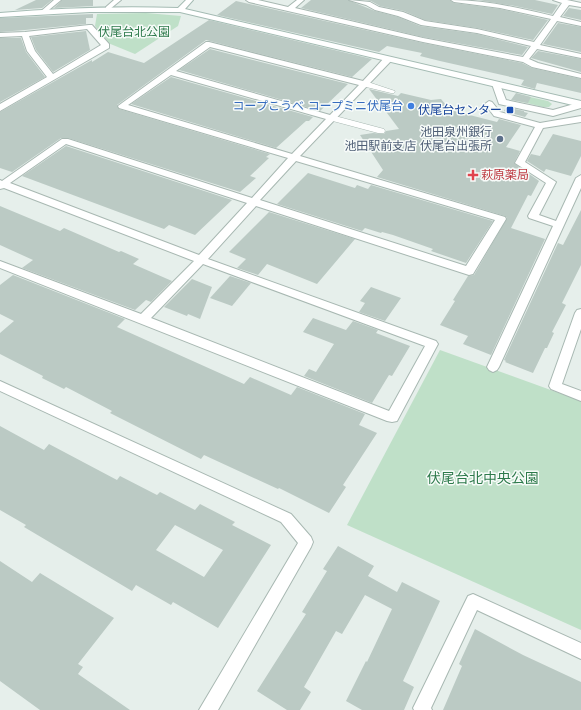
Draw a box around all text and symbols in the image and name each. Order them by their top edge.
park label: 伏尾台北公園 [98,25,170,39]
place label: コープこうべ コープミニ伏尾台 [233,99,403,113]
marker: コープこうべ コープミニ伏尾台 [406,101,416,111]
place label: 伏尾台センター [418,103,502,117]
marker: 伏尾台センター [505,105,515,115]
place label: 池田泉州銀行 池田駅前支店 伏尾台出張所 [344,125,492,153]
marker: 池田泉州銀行 池田駅前支店 伏尾台出張所 [495,134,505,144]
place label: 萩原薬局 [481,168,529,182]
marker: 萩原薬局 [468,170,478,180]
park label: 伏尾台北中央公園 [427,470,539,486]

